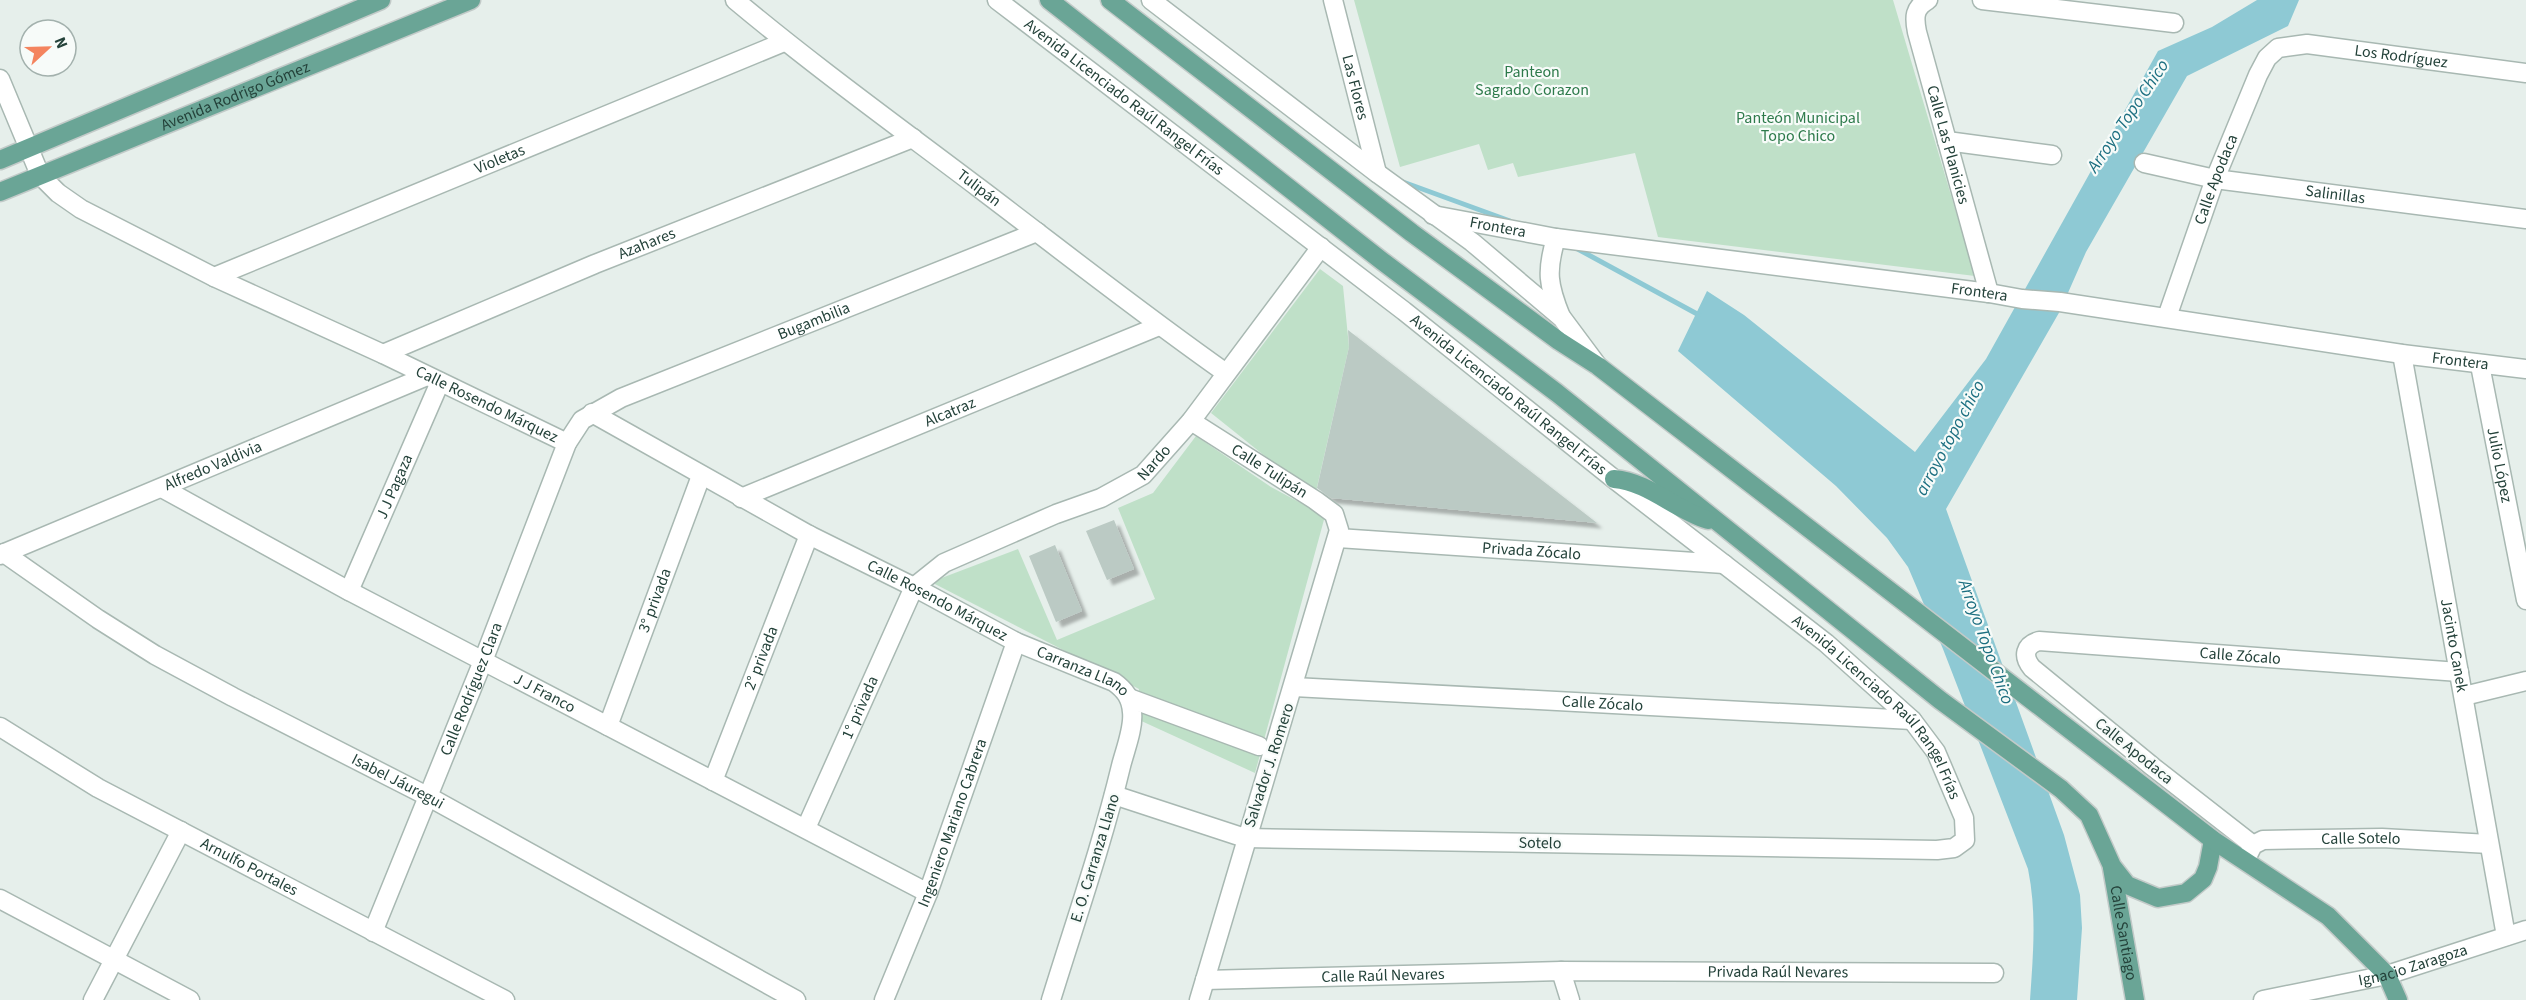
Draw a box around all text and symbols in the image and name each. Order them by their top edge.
street label: Avenida Licenciado Raúl Rangel Frías [1020,14,1229,181]
north arrow [18,18,78,78]
text: N [49,34,73,52]
street label: Los Rodríguez [2353,39,2449,74]
street label: Las Flores [1336,52,1374,122]
water label: Arroyo Topo Chico [2080,55,2175,178]
street label: Avenida Rodrigo Gómez [157,56,313,136]
park label: Panteon Sagrado Corazon [1475,61,1589,101]
street label: Calle Las Planicies [1921,83,1975,207]
park label: Panteón Municipal Topo Chico [1736,107,1860,147]
street label: Calle Apodaca [2189,131,2243,228]
street label: Violetas [471,139,528,179]
street label: Tulipán [952,164,1006,212]
street label: Salinillas [2304,180,2367,209]
street label: Frontera [1468,211,1528,243]
street label: Azahares [615,222,679,265]
street label: Frontera [1950,277,2009,307]
street label: Bugambilia [774,297,853,345]
street label: Avenida Licenciado Raúl Rangel Frías [1405,309,1612,480]
street label: Frontera [2431,347,2490,375]
street label: Calle Rosendo Márquez [412,360,562,448]
water label: arroyo topo chico [1909,376,1991,500]
street label: Alcatraz [921,392,979,432]
street label: Julio López [2481,426,2518,505]
street label: Alfredo Valdivia [161,435,265,496]
street label: Calle Tulipán [1227,438,1312,504]
street label: Nardo [1132,440,1176,485]
street label: J J Pagaza [371,451,418,522]
street label: Privada Zócalo [1481,537,1582,565]
street label: Calle Rosendo Márquez [863,554,1012,647]
street label: 3° privada [633,565,677,636]
water label: Arroyo Topo Chico [1951,575,2020,708]
street label: Jacinto Canek [2435,597,2473,694]
street label: Avenida Licenciado Raúl Rangel Frías [1787,610,1966,803]
street label: Calle Rodríguez Clara [435,619,508,759]
street label: 2° privada [739,623,783,693]
street label: Carranza Llano [1033,641,1135,701]
street label: Calle Zócalo [2199,642,2282,670]
street label: J J Franco [510,668,579,718]
street label: 1° privada [836,672,884,743]
street label: Calle Zócalo [1561,690,1644,717]
street label: Salvador J. Romero [1239,700,1299,830]
street label: Calle Apodaca [2090,713,2178,789]
street label: Ingeniero Mariano Cabrera [912,736,992,910]
street label: Isabel Jáuregui [348,748,448,814]
street label: E. O. Carranza Llano [1065,791,1125,925]
street label: Calle Sotelo [2321,827,2401,850]
street label: Arnulfo Portales [197,832,302,901]
street label: Sotelo [1518,832,1562,854]
street label: Calle Santiago [2104,884,2142,982]
street label: Ignacio Zaragoza [2356,939,2470,992]
street label: Privada Raúl Nevares [1707,961,1849,983]
street label: Calle Raúl Nevares [1321,963,1445,988]

